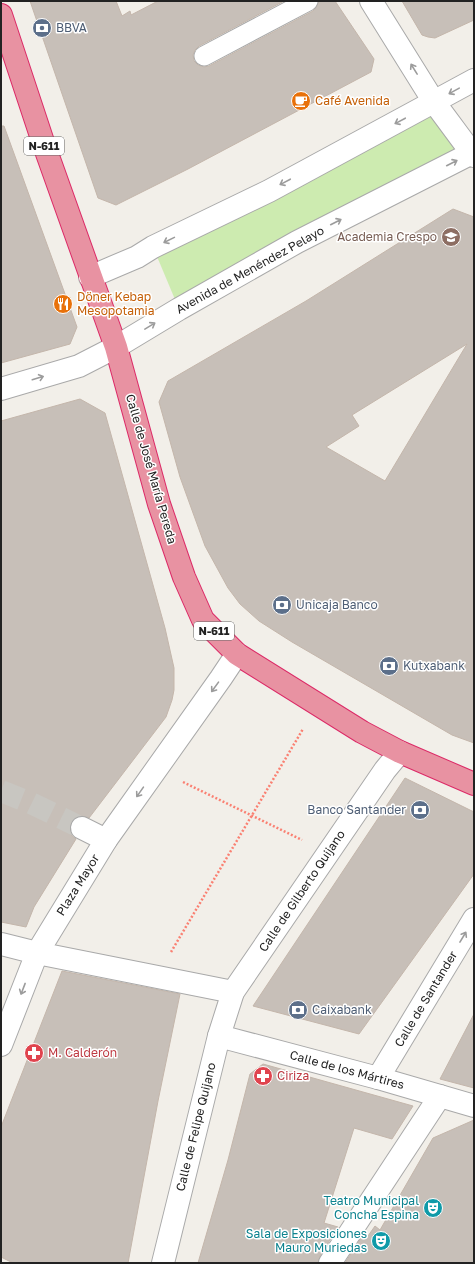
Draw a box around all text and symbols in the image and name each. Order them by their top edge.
bank icon: BBVA [31,17,53,39]
place label: BBVA [56,20,87,35]
one-way arrow [409,63,417,75]
one-way arrow [448,88,460,96]
cafe icon: Café Avenida [290,90,312,112]
place label: Café Avenida [315,93,390,108]
one-way arrow [394,117,406,125]
road number: N-611 [24,137,64,155]
one-way arrow [446,159,458,167]
one-way arrow [279,179,291,186]
one-way arrow [330,218,342,225]
street label: Avenida de Menéndez Pelayo [173,223,326,317]
school or university icon: Academia Crespo [440,226,462,248]
place label: Academia Crespo [337,229,437,244]
one-way arrow [163,237,175,244]
place label: Döner Kebap Mesopotamia [77,289,155,318]
restaurant icon: Döner Kebap Mesopotamia [52,293,74,315]
one-way arrow [144,322,156,330]
one-way arrow [32,374,45,381]
street label: Calle de José María Pereda [123,392,180,545]
bank icon: Unicaja Banco [271,594,293,616]
place label: Unicaja Banco [296,597,378,612]
road number: N-611 [194,622,234,640]
bank icon: Kutxabank [378,655,400,677]
place label: Kutxabank [403,658,465,673]
one-way arrow [211,681,219,692]
one-way arrow [136,787,144,798]
bank icon: Banco Santander [409,799,431,821]
place label: Banco Santander [307,802,406,817]
street label: Calle de Gilberto Quijano [255,827,348,954]
street label: Plaza Mayor [53,851,103,918]
one-way arrow [460,931,468,943]
street label: Calle de Santander [391,948,460,1050]
one-way arrow [18,983,26,995]
bank icon: Caixabank [287,999,309,1021]
place label: Caixabank [312,1002,372,1017]
pharmacy icon: M. Calderón [23,1042,45,1064]
place label: M. Calderón [48,1045,117,1060]
street label: Calle de los Mártires [288,1047,406,1092]
street label: Calle de Felipe Quijano [172,1061,219,1193]
pharmacy icon: Ciriza [252,1065,274,1087]
place label: Ciriza [277,1068,309,1083]
place label: Teatro Municipal Concha Espina [324,1193,419,1222]
theatre icon: Teatro Municipal Concha Espina [422,1197,444,1219]
place label: Sala de Exposiciones Mauro Muriedas [246,1226,367,1255]
theatre icon: Sala de Exposiciones Mauro Muriedas [370,1230,392,1252]

